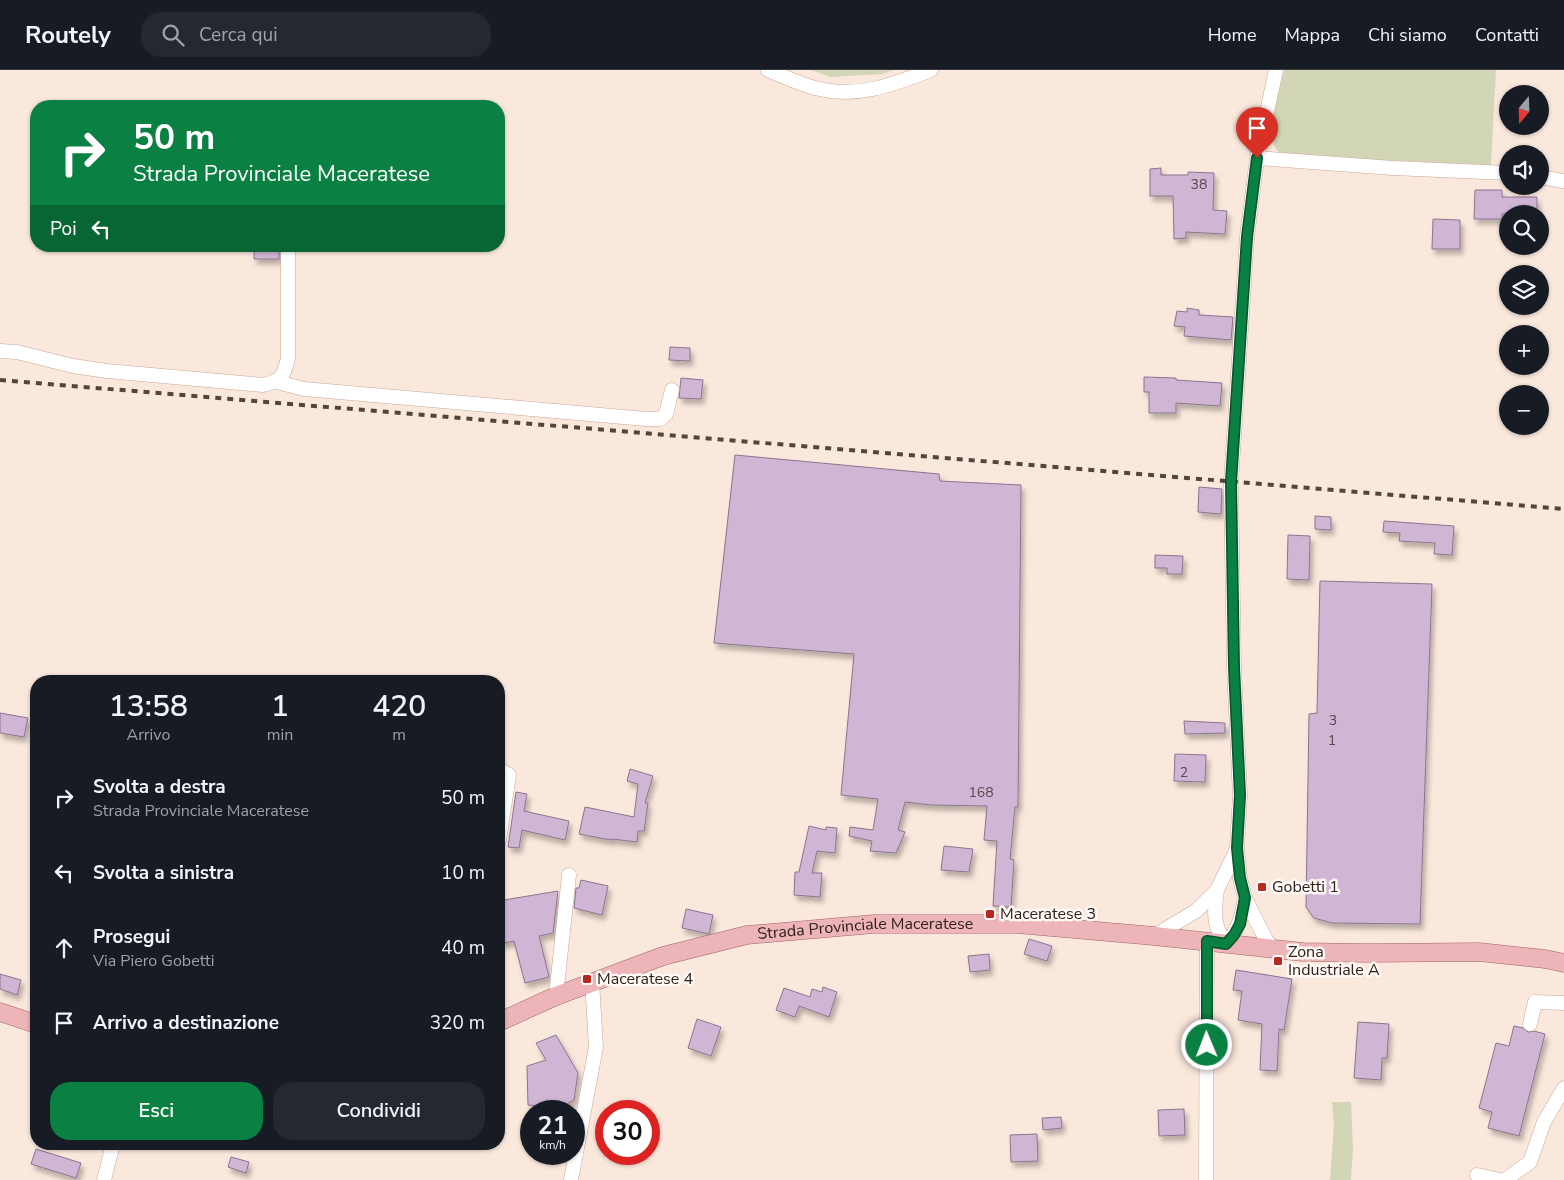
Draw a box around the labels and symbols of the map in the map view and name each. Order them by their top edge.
north arrow [1499,85,1549,135]
pin [1236,107,1278,158]
house number: 38 [1191,175,1207,194]
house number: 3 [1329,711,1337,730]
house number: 1 [1328,731,1336,750]
house number: 2 [1180,763,1188,782]
house number: 168 [968,783,994,802]
place label: Gobetti 1 [1272,876,1339,898]
marker: Gobetti 1 [1256,881,1268,893]
place label: Maceratese 3 [1000,903,1096,925]
marker: Maceratese 3 [984,908,996,920]
street label: Strada Provinciale Maceratese [756,913,973,945]
place label: Zona Industriale A [1288,941,1380,981]
marker: Zona Industriale A [1272,955,1284,967]
place label: Maceratese 4 [597,968,693,990]
marker: Maceratese 4 [581,973,593,985]
position arrow [1180,1018,1232,1070]
speed limit sign: 30 [595,1100,660,1165]

